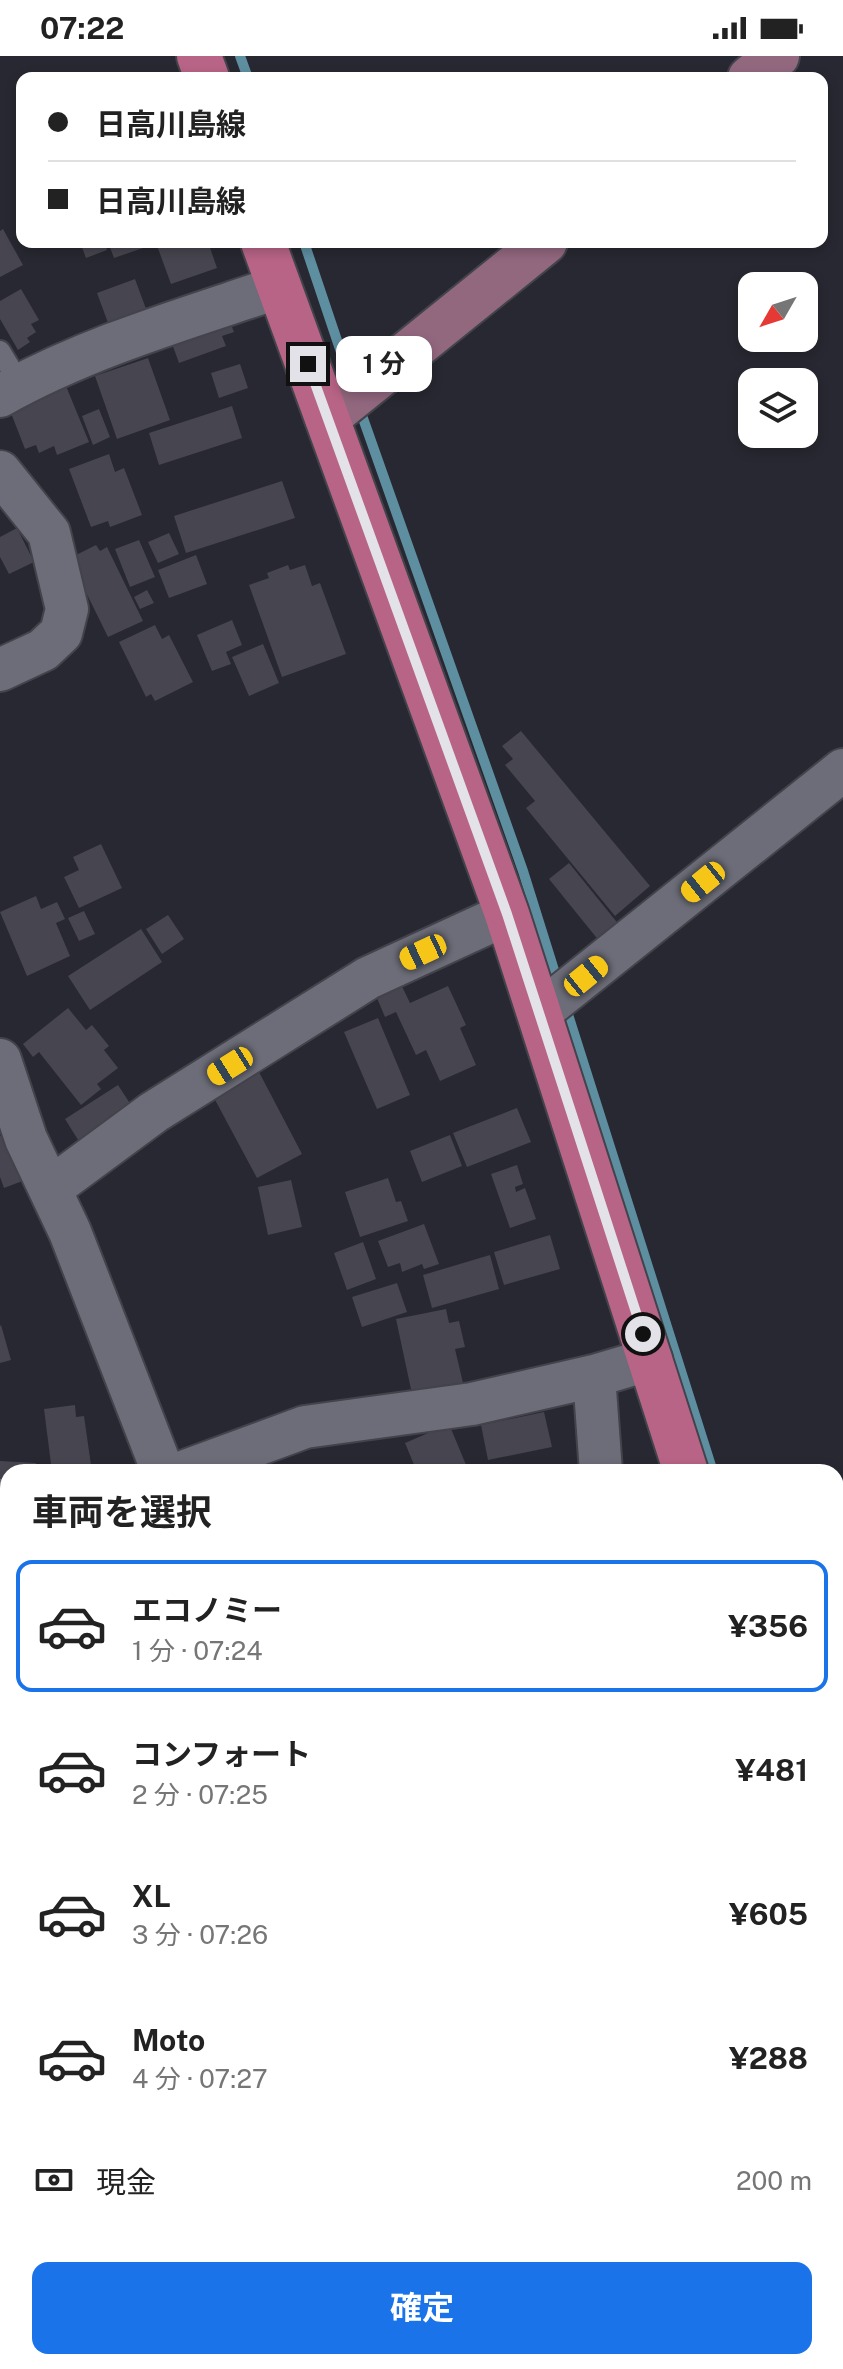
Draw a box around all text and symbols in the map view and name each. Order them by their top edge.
text: 07:22 [40,10,124,46]
text: 日高川島線 [96,106,246,142]
text: 日高川島線 [96,183,246,219]
north arrow [738,272,818,352]
map controls [738,272,818,448]
callout: 1 分 [336,336,432,392]
route end [290,346,326,382]
text: 1 分 [363,348,406,379]
button: layers [738,368,818,448]
car [677,858,729,906]
car [396,931,450,973]
car [560,952,612,1000]
car [203,1043,257,1089]
route start [625,1316,661,1352]
text: 車両を選択 [32,1491,212,1533]
icon: car [36,1590,108,1662]
text: エコノミー [132,1592,282,1628]
text: ¥356 [728,1608,808,1644]
text: 1 分 · 07:24 [132,1635,263,1666]
icon: car [36,1734,108,1806]
text: コンフォート [132,1736,311,1772]
text: ¥481 [736,1752,808,1788]
text: 2 分 · 07:25 [132,1779,268,1810]
icon: car [36,1878,108,1950]
text: XL [132,1878,171,1914]
text: ¥605 [729,1896,808,1932]
text: 3 分 · 07:26 [132,1919,268,1950]
icon: car [36,2022,108,2094]
text: Moto [132,2022,205,2058]
text: ¥288 [729,2040,808,2076]
text: 4 分 · 07:27 [132,2063,268,2094]
icon: cash [32,2158,76,2202]
text: 現金 [96,2164,156,2200]
text: 200 m [736,2165,812,2196]
button: 確定 [32,2262,812,2354]

